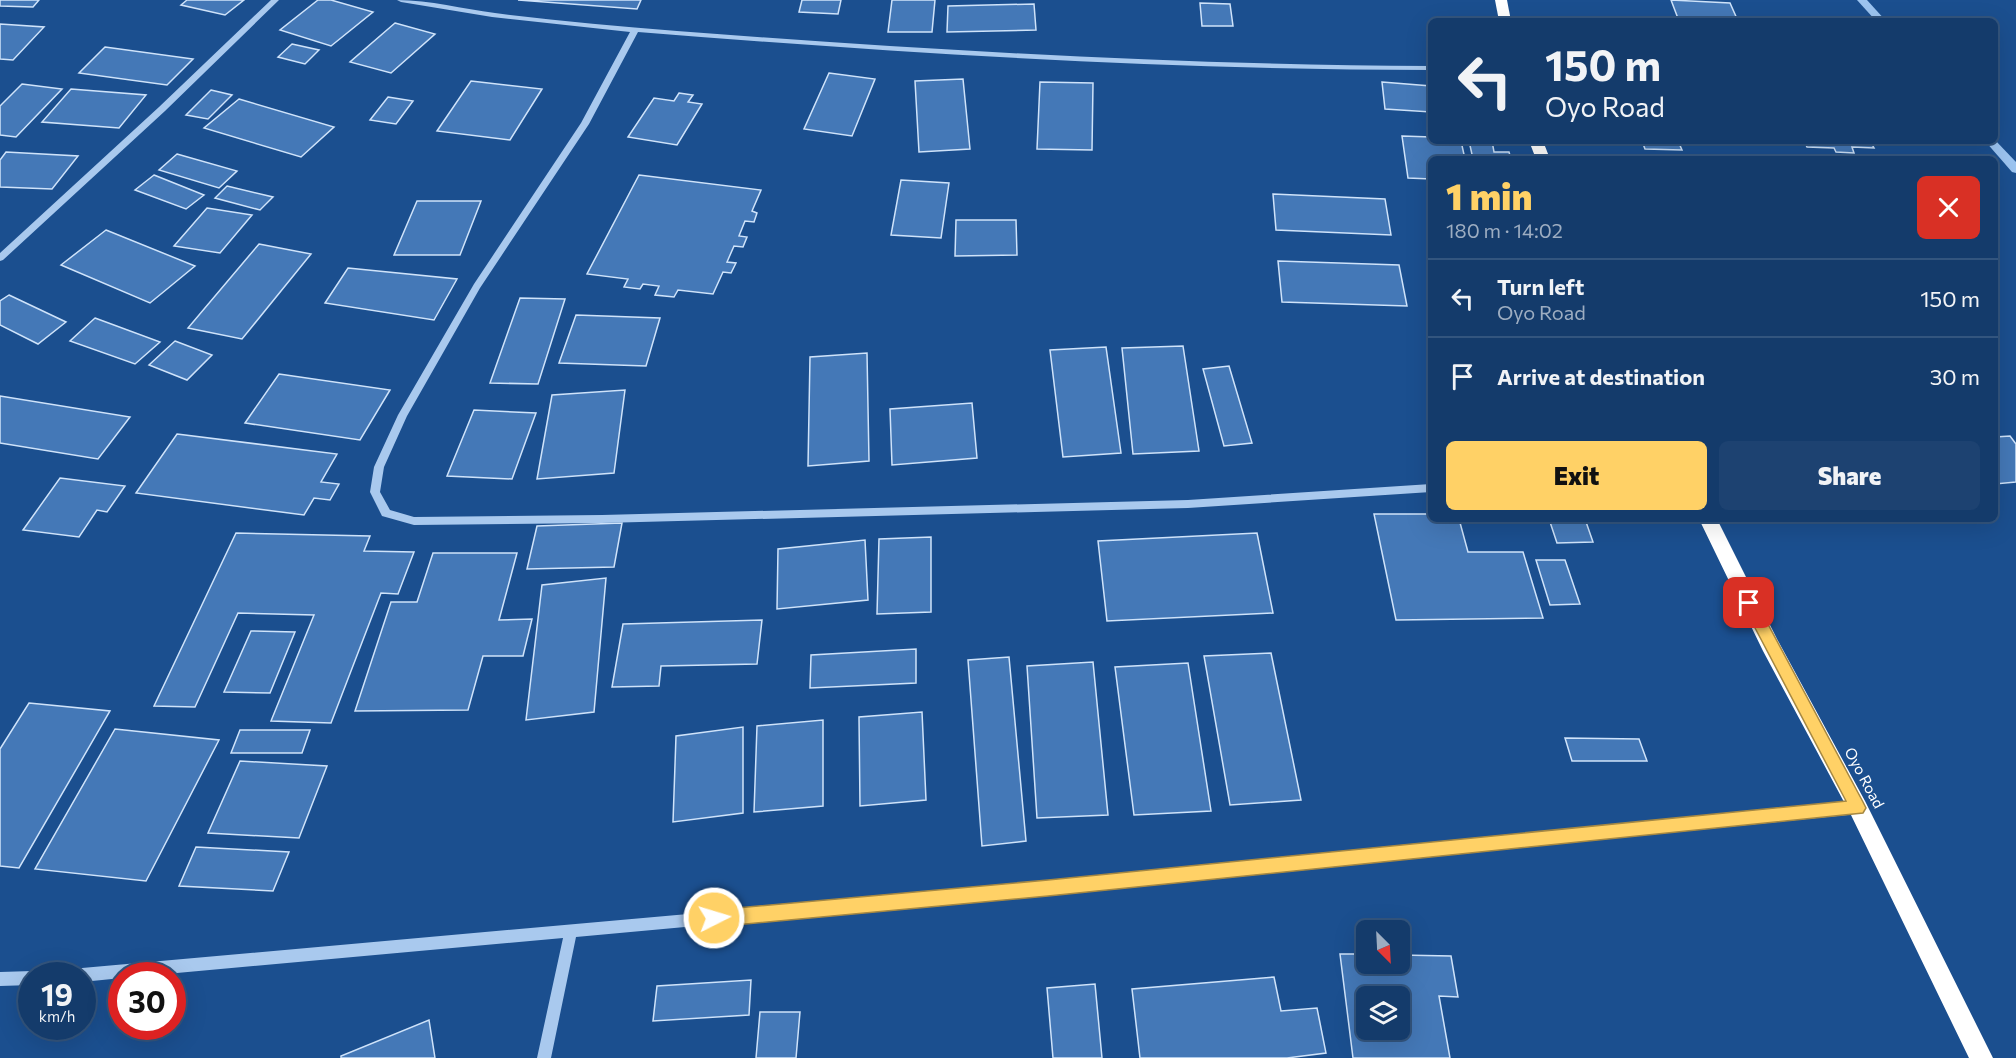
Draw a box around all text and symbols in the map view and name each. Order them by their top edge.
text: 150 m [1545,38,1661,90]
icon: left [1446,42,1524,120]
text: Oyo Road [1545,90,1665,123]
text: 1 min [1446,173,1532,217]
button: close [1917,176,1980,239]
text: 180 m · 14:02 [1446,218,1563,242]
text: Turn left [1497,273,1584,300]
icon: left [1446,282,1479,315]
text: 150 m [1920,285,1980,312]
text: Oyo Road [1497,300,1586,324]
icon: arrive [1446,360,1479,393]
text: Arrive at destination [1497,363,1705,390]
text: 30 m [1930,363,1980,390]
button: Exit [1446,441,1707,510]
button: Share [1719,441,1980,510]
pin [1723,577,1774,628]
icon: arrive [1732,586,1765,619]
street label: Oyo Road [1841,744,1888,811]
position arrow [682,886,746,950]
north arrow [1356,920,1410,974]
map controls [1356,920,1410,1040]
speed limit sign: 30 [108,962,186,1040]
text: 19 [41,975,73,1012]
button: layers [1356,986,1410,1040]
text: km/h [39,1007,75,1025]

